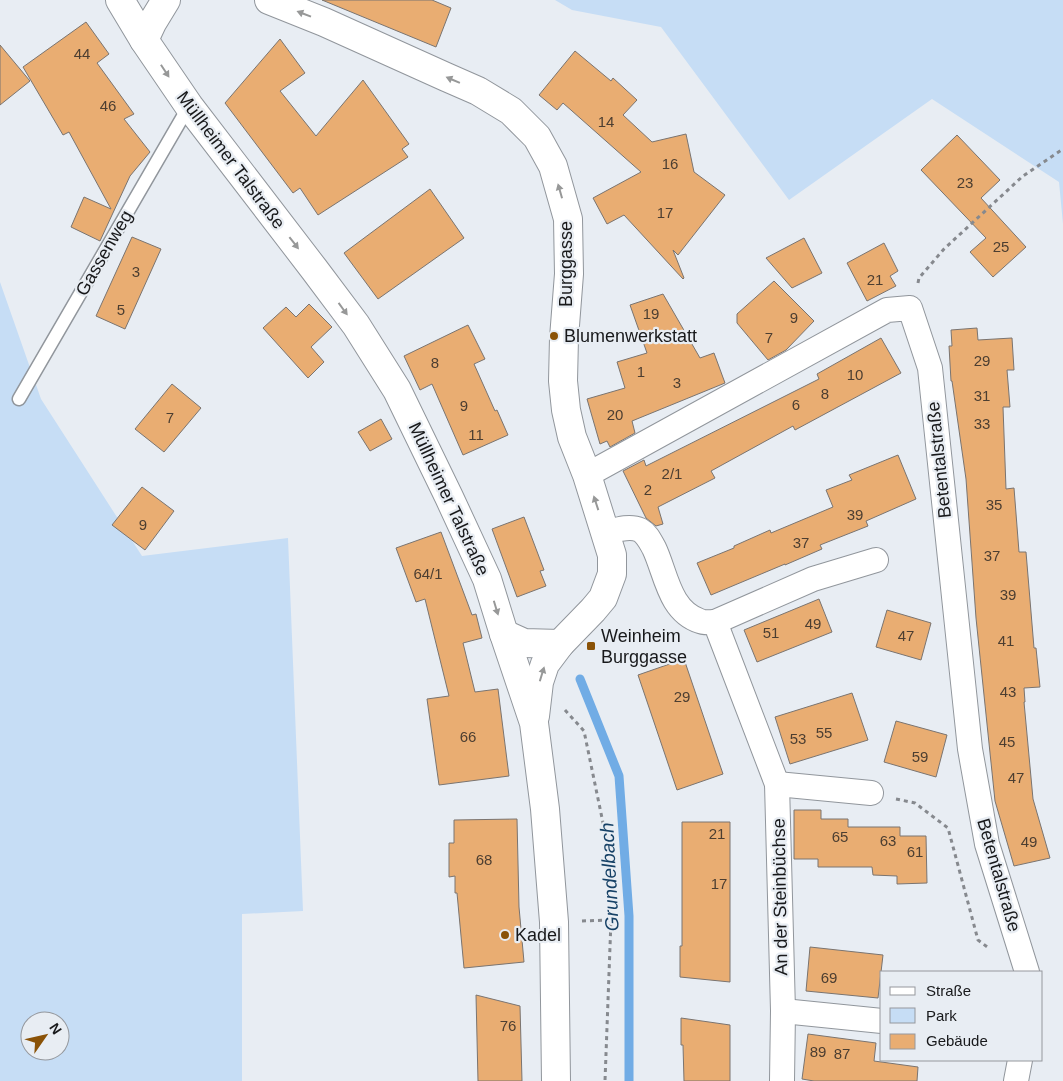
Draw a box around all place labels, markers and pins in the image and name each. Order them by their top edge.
place label: Blumenwerkstatt [564,326,697,346]
marker: Blumenwerkstatt [548,330,560,342]
place label: Weinheim Burggasse [601,626,687,667]
marker: Weinheim Burggasse [585,640,597,652]
place label: Kadel [515,925,561,945]
marker: Kadel [499,929,511,941]

